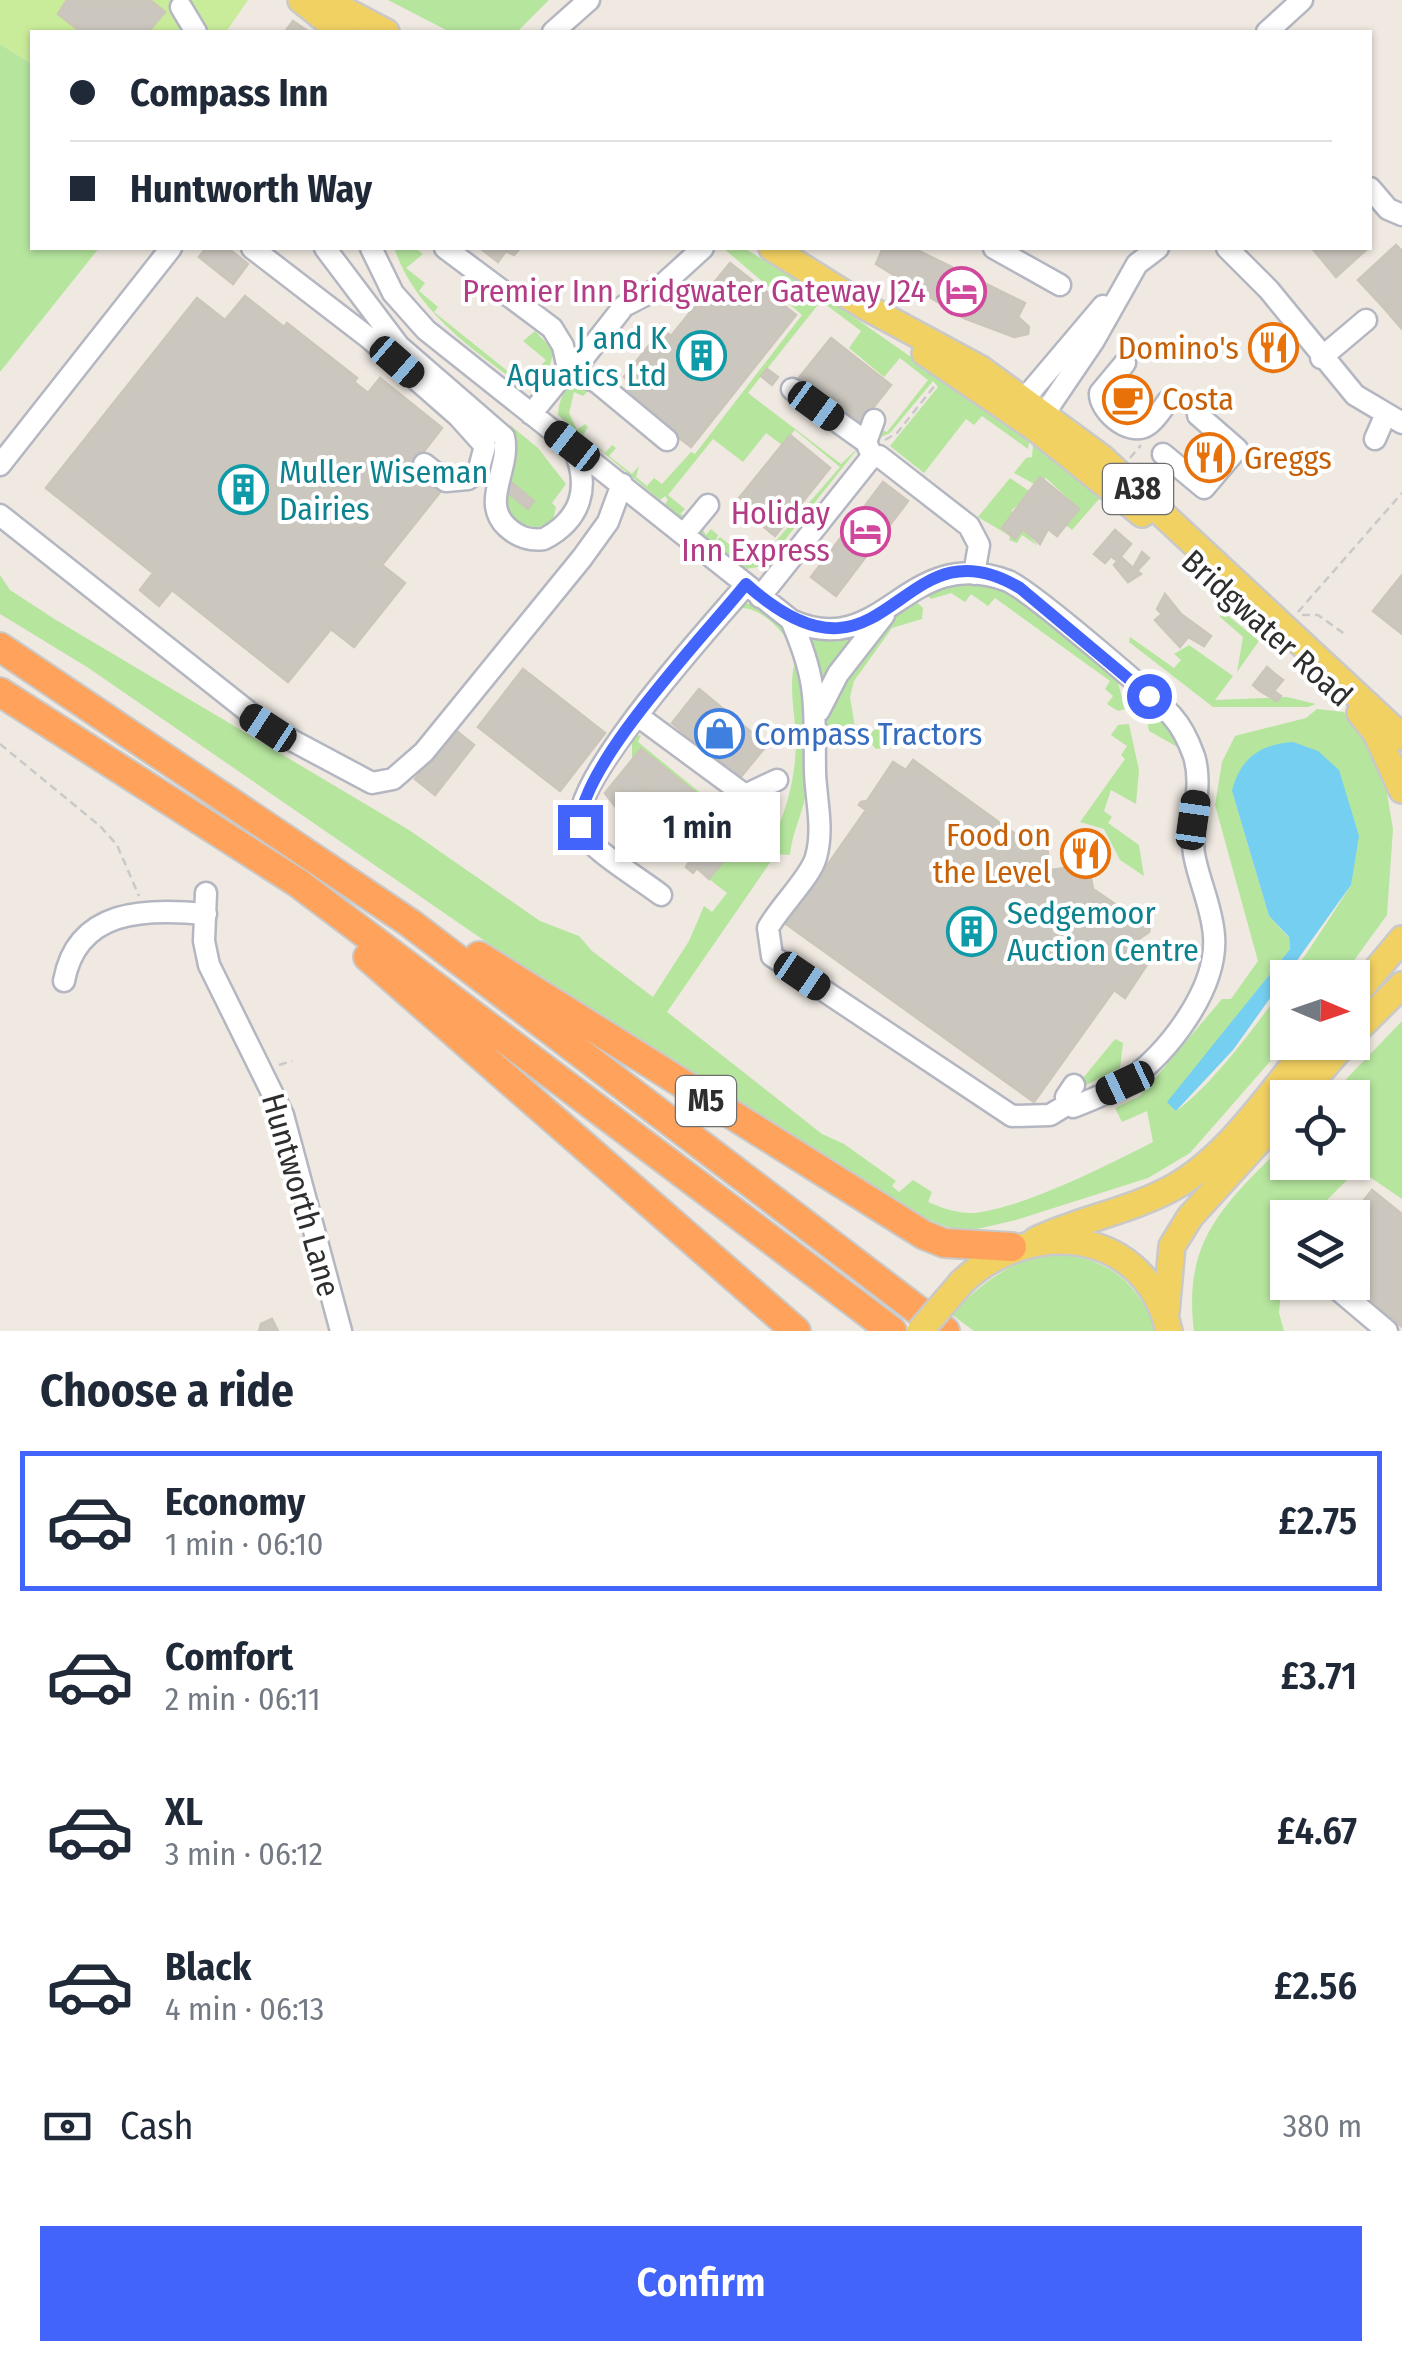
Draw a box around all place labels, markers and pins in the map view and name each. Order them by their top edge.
hotel icon: Premier Inn Bridgwater Gateway J24 [935,265,987,317]
place label: Premier Inn Bridgwater Gateway J24 [462,272,926,310]
place label: J and K Aquatics Ltd [507,319,668,394]
restaurant icon: Domino's [1248,322,1300,374]
place label: Domino's [1118,329,1239,367]
building icon: J and K Aquatics Ltd [676,330,728,382]
cafe icon: Costa [1101,373,1153,425]
place label: Costa [1162,380,1234,418]
restaurant icon: Greggs [1183,432,1235,484]
place label: Greggs [1244,439,1332,477]
place label: Muller Wiseman Dairies [279,453,488,528]
building icon: Muller Wiseman Dairies [218,464,270,516]
place label: Holiday Inn Express [681,494,831,569]
hotel icon: Holiday Inn Express [839,505,891,557]
shop icon: Compass Tractors [693,708,745,760]
place label: Compass Tractors [754,715,982,753]
place label: Food on the Level [933,816,1051,891]
restaurant icon: Food on the Level [1060,827,1112,879]
place label: Sedgemoor Auction Centre [1007,894,1199,969]
building icon: Sedgemoor Auction Centre [946,905,998,957]

